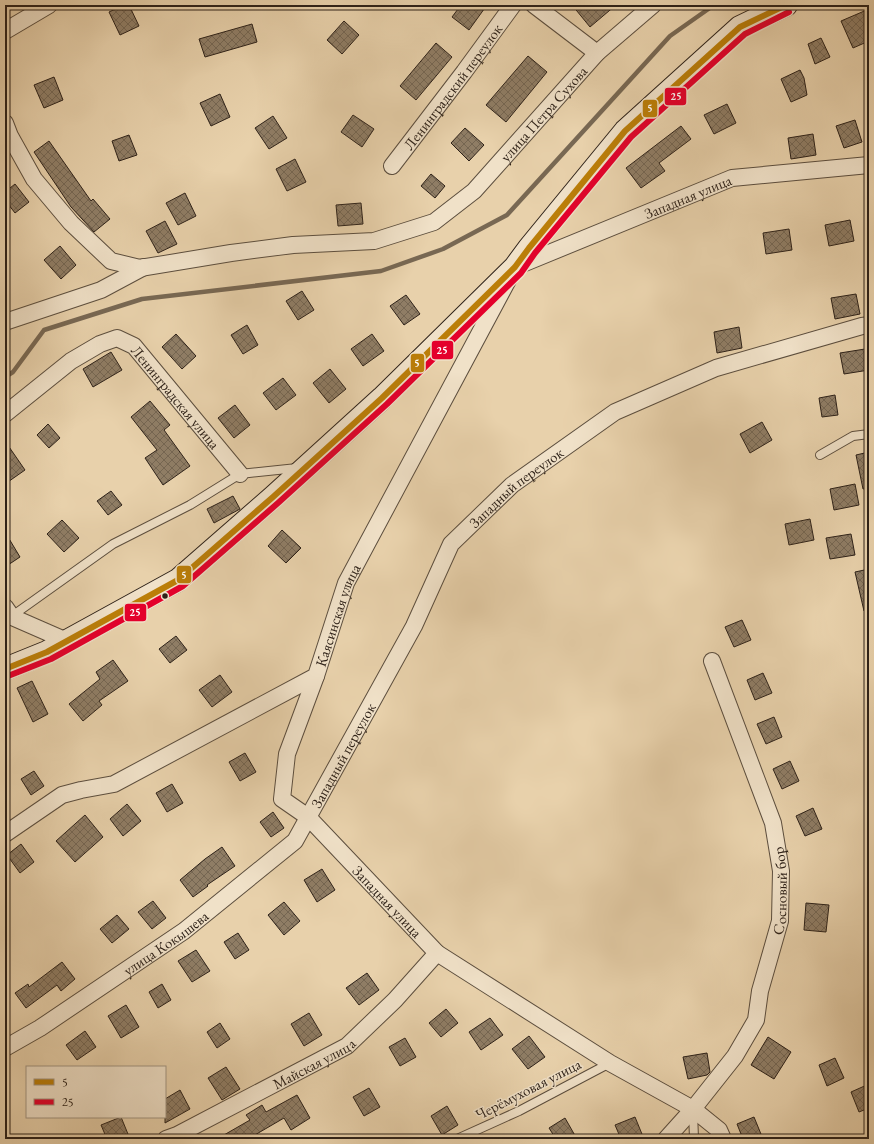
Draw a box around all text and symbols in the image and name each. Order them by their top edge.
street label: Ленинградский переулок [399,20,506,153]
street label: улица Петра Сухова [495,61,591,165]
line badge: 25 [664,87,687,106]
text: 25 [670,89,682,103]
line badge: 5 [642,99,658,118]
text: 5 [647,101,653,115]
street label: Западная улица [641,170,734,223]
line badge: 25 [431,340,454,360]
street label: Ленинградская улица [127,341,225,453]
text: 25 [436,343,448,357]
line badge: 5 [410,353,425,373]
text: 5 [414,356,420,370]
street label: Западный переулок [464,442,567,531]
street label: Каясинская улица [310,560,364,669]
line badge: 5 [176,565,192,584]
text: 5 [181,568,187,582]
unlabelled marker [160,591,170,601]
line badge: 25 [124,603,147,622]
text: 25 [129,605,141,619]
street label: Западный переулок [306,699,379,811]
street label: Сосновый бор [767,845,791,937]
street label: Западная улица [349,861,427,941]
street label: улица Кокышева [119,906,212,979]
street label: Майская улица [269,1034,359,1093]
street label: Черёмуховая улица [472,1054,584,1124]
legend [26,1066,166,1118]
text: 5 [62,1074,68,1090]
text: 25 [62,1094,74,1110]

